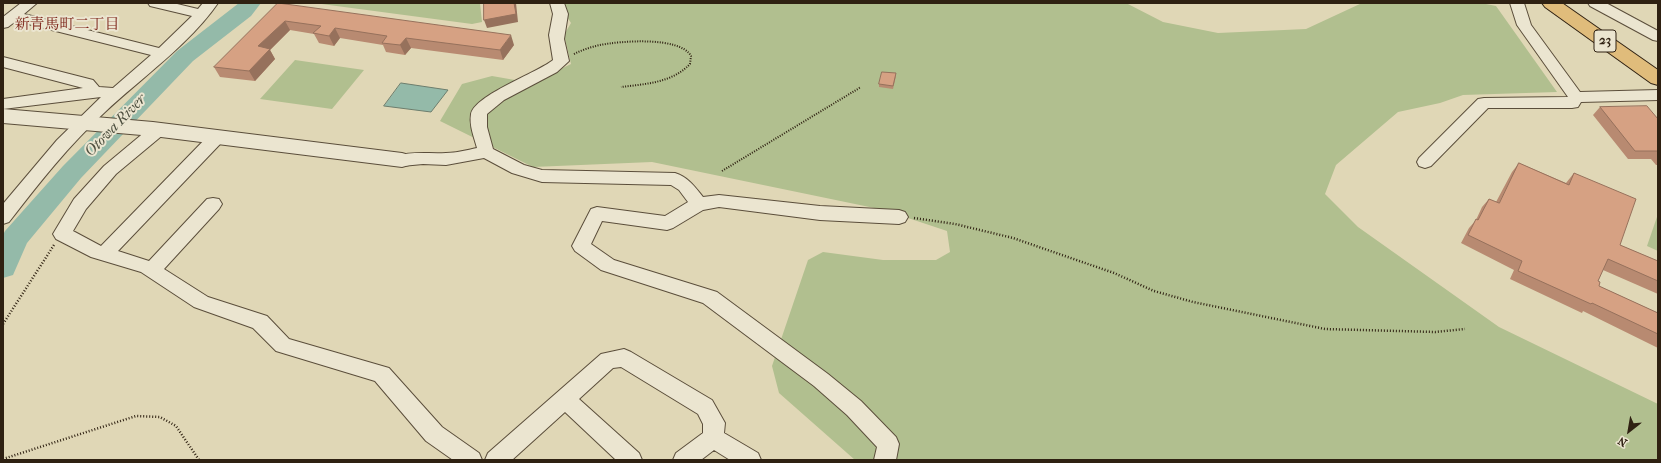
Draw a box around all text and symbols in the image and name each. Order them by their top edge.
district label: 新青馬町二丁目 [15,16,119,34]
road number: 23 [1594,30,1616,52]
water label: Otowa River [82,91,150,161]
north arrow [1609,411,1649,451]
text: N [1616,434,1629,449]

